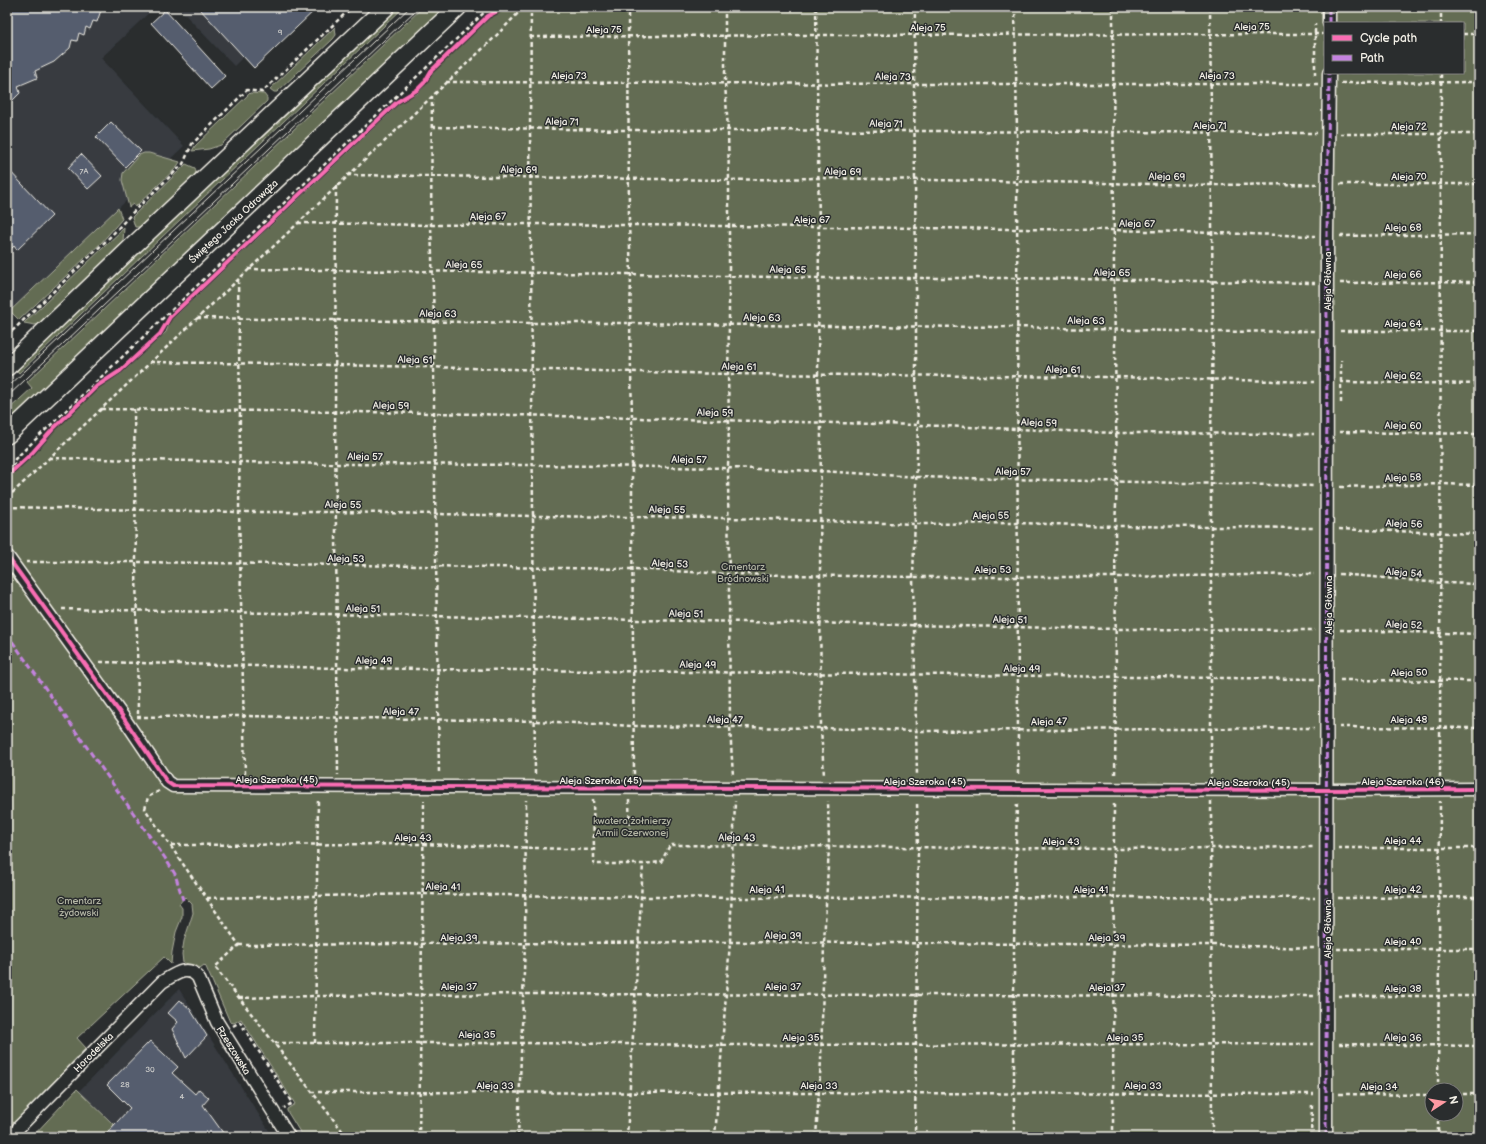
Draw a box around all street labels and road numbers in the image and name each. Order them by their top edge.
street label: Aleja 75 [1234,21,1270,33]
street label: Aleja 75 [910,22,946,34]
street label: Aleja 75 [586,24,622,36]
street label: Aleja 73 [551,70,587,82]
street label: Aleja 73 [1199,70,1235,82]
street label: Aleja 73 [875,71,911,83]
street label: Aleja 71 [545,116,579,128]
street label: Aleja 71 [869,118,903,130]
street label: Aleja 71 [1193,120,1227,132]
street label: Aleja 72 [1391,121,1427,133]
street label: Aleja 69 [500,164,538,176]
street label: Aleja 69 [824,166,862,178]
street label: Aleja 69 [1148,171,1186,183]
street label: Aleja 70 [1391,171,1427,183]
street label: Świętego Jacka Odrowąża [187,177,281,266]
street label: Aleja 67 [470,211,506,223]
street label: Aleja 67 [794,214,830,226]
street label: Aleja 67 [1119,218,1155,230]
street label: Aleja 68 [1384,222,1422,234]
street label: Aleja Główna [1322,251,1334,311]
street label: Aleja 65 [445,259,483,271]
street label: Aleja 65 [769,264,807,276]
street label: Aleja 65 [1093,267,1131,279]
street label: Aleja 66 [1384,269,1422,281]
street label: Aleja 63 [419,308,457,320]
street label: Aleja 63 [743,312,781,324]
street label: Aleja 63 [1067,315,1105,327]
street label: Aleja 64 [1384,318,1422,330]
street label: Aleja 61 [397,354,433,366]
street label: Aleja 61 [721,361,757,373]
street label: Aleja 61 [1045,364,1081,376]
street label: Aleja 62 [1384,370,1422,382]
street label: Aleja 59 [373,400,410,412]
street label: Aleja 59 [697,407,734,419]
street label: Aleja 59 [1021,416,1058,430]
street label: Aleja 60 [1384,420,1422,432]
street label: Aleja 57 [347,451,383,463]
street label: Aleja 57 [671,454,707,466]
street label: Aleja 57 [995,466,1031,478]
street label: Aleja 58 [1385,471,1422,485]
street label: Aleja 55 [325,499,362,511]
street label: Aleja 55 [649,504,686,516]
street label: Aleja 55 [973,510,1010,522]
street label: Aleja 56 [1385,517,1423,531]
street label: Aleja 53 [327,553,364,565]
street label: Aleja 53 [651,557,689,571]
street label: Aleja 53 [975,564,1011,576]
street label: Aleja 54 [1385,565,1423,581]
street label: Aleja Główna [1323,575,1335,635]
street label: Aleja 51 [346,603,380,615]
street label: Aleja 51 [669,608,703,620]
street label: Aleja 51 [993,614,1027,626]
street label: Aleja 52 [1385,618,1423,632]
street label: Aleja 49 [355,655,393,667]
street label: Aleja 49 [679,659,717,671]
street label: Aleja 49 [1003,663,1041,675]
street label: Aleja 50 [1391,667,1427,679]
street label: Aleja 47 [383,706,419,718]
street label: Aleja 47 [707,714,743,726]
street label: Aleja 48 [1391,714,1428,726]
street label: Aleja 47 [1031,716,1067,728]
street label: Aleja Szeroka (45) [236,774,319,786]
street label: Aleja Szeroka (45) [560,775,643,787]
street label: Aleja Szeroka (45) [884,776,967,788]
street label: Aleja Szeroka (46) [1361,776,1445,788]
street label: Aleja Szeroka (45) [1208,777,1291,789]
street label: Aleja 43 [394,832,432,844]
street label: Aleja 43 [718,832,756,844]
street label: Aleja 44 [1384,835,1422,847]
street label: Aleja 43 [1042,836,1080,848]
street label: Aleja 41 [425,881,461,893]
street label: Aleja 41 [749,884,785,896]
street label: Aleja 41 [1074,884,1109,896]
street label: Aleja 42 [1384,884,1422,896]
street label: Aleja Główna [1322,899,1334,959]
street label: Aleja 39 [764,930,802,942]
street label: Aleja 39 [441,932,478,944]
street label: Aleja 39 [1089,932,1126,944]
street label: Aleja 40 [1385,936,1422,948]
street label: Aleja 37 [441,981,477,993]
street label: Aleja 37 [765,981,801,993]
street label: Aleja 37 [1089,982,1125,994]
street label: Aleja 38 [1385,983,1422,995]
street label: Rzeszowska [214,1024,253,1077]
street label: Aleja 35 [459,1029,496,1041]
street label: Horodelska [71,1030,116,1075]
street label: Aleja 35 [783,1032,820,1044]
street label: Aleja 35 [1107,1032,1144,1044]
street label: Aleja 36 [1384,1032,1422,1044]
street label: Aleja 33 [476,1080,514,1092]
street label: Aleja 33 [800,1080,838,1092]
street label: Aleja 33 [1124,1080,1162,1092]
street label: Aleja 34 [1360,1081,1398,1093]

